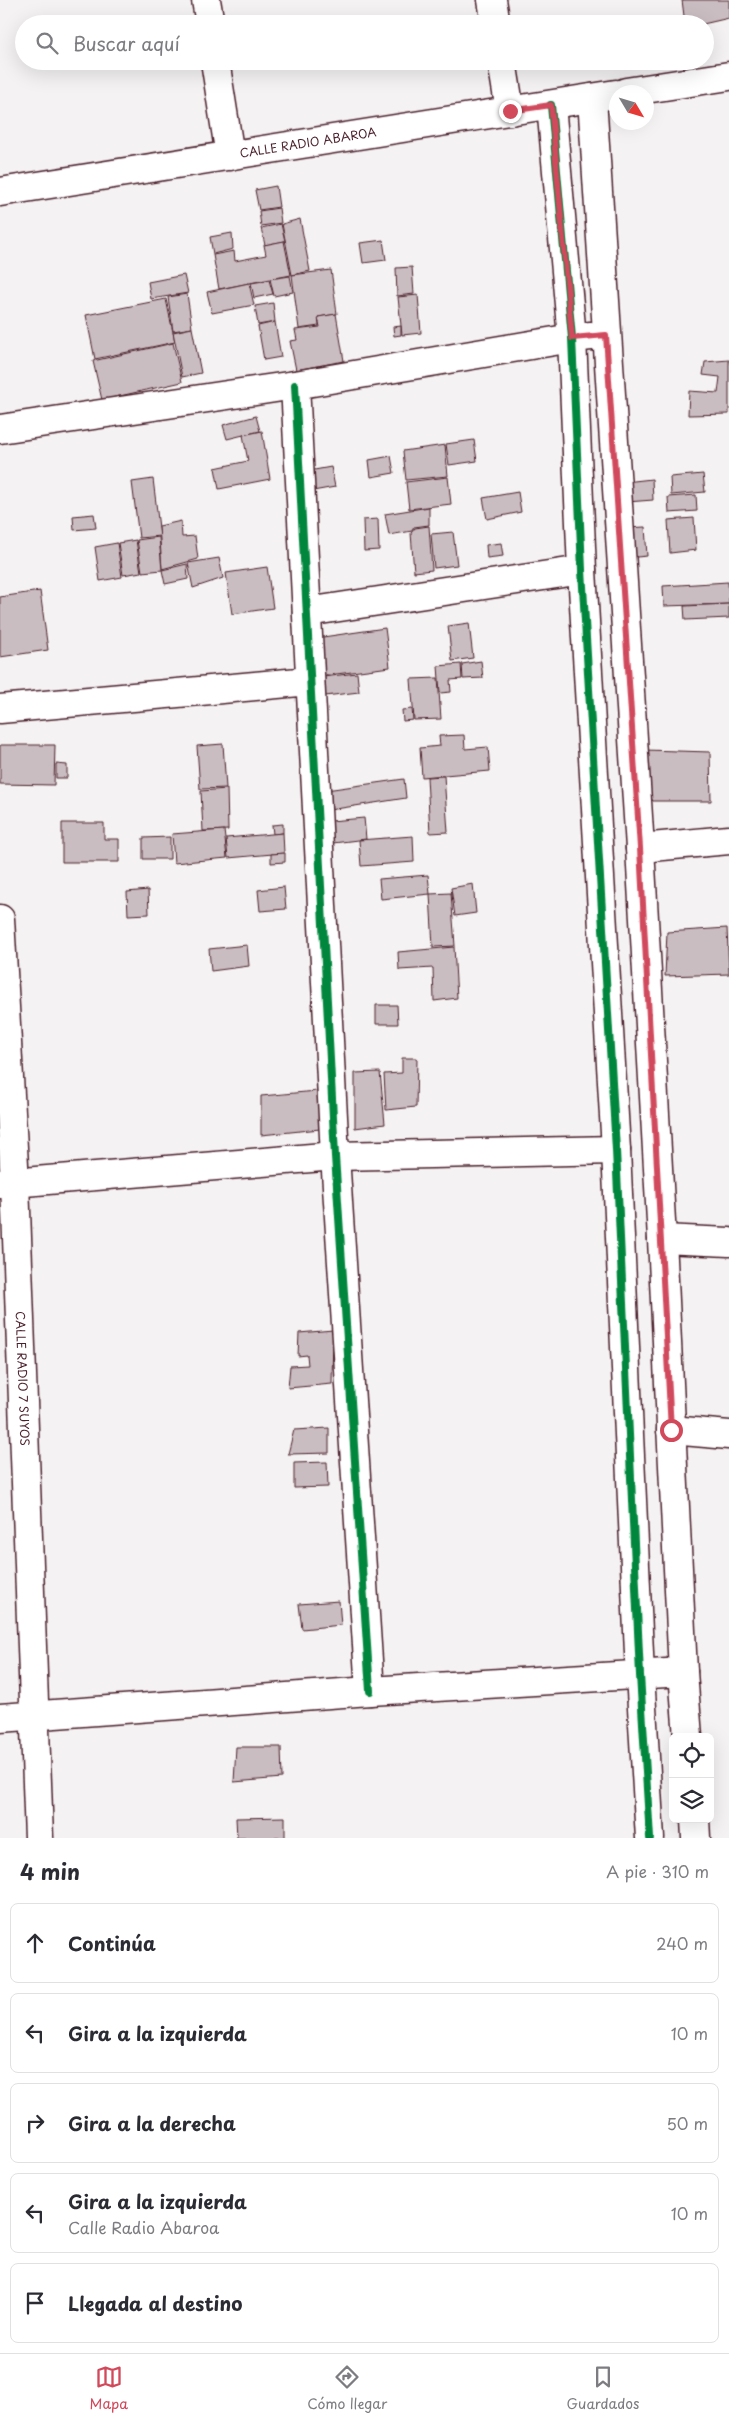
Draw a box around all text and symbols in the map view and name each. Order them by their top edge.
search box [15,15,714,70]
icon: search [33,29,61,57]
text: Buscar aquí [73,29,180,57]
north arrow [609,85,654,130]
route end [499,100,522,123]
street label: CALLE RADIO ABAROA [238,122,378,162]
street label: CALLE RADIO 7 SUYOS [12,1311,35,1446]
route start [660,1419,683,1442]
map controls [669,1733,714,1823]
button: locate [669,1733,714,1778]
button: layers [669,1778,714,1823]
text: 4 min [20,1855,80,1887]
text: A pie · 310 m [606,1859,709,1883]
icon: ahead [21,1929,49,1957]
text: Continúa [68,1929,156,1957]
text: 240 m [656,1931,708,1955]
icon: left [21,2019,49,2047]
text: Gira a la izquierda [68,2019,247,2047]
text: 10 m [671,2021,708,2045]
icon: right [21,2109,49,2137]
text: Gira a la derecha [68,2109,236,2137]
text: 50 m [667,2111,708,2135]
text: Gira a la izquierda [68,2187,247,2215]
icon: left [21,2199,49,2227]
text: 10 m [671,2201,708,2225]
text: Calle Radio Abaroa [68,2215,219,2239]
icon: arrive [21,2289,49,2317]
text: Llegada al destino [68,2289,242,2317]
tab: Mapa [90,2363,128,2414]
tab: Cómo llegar [307,2363,387,2414]
tab: Guardados [567,2363,639,2414]

